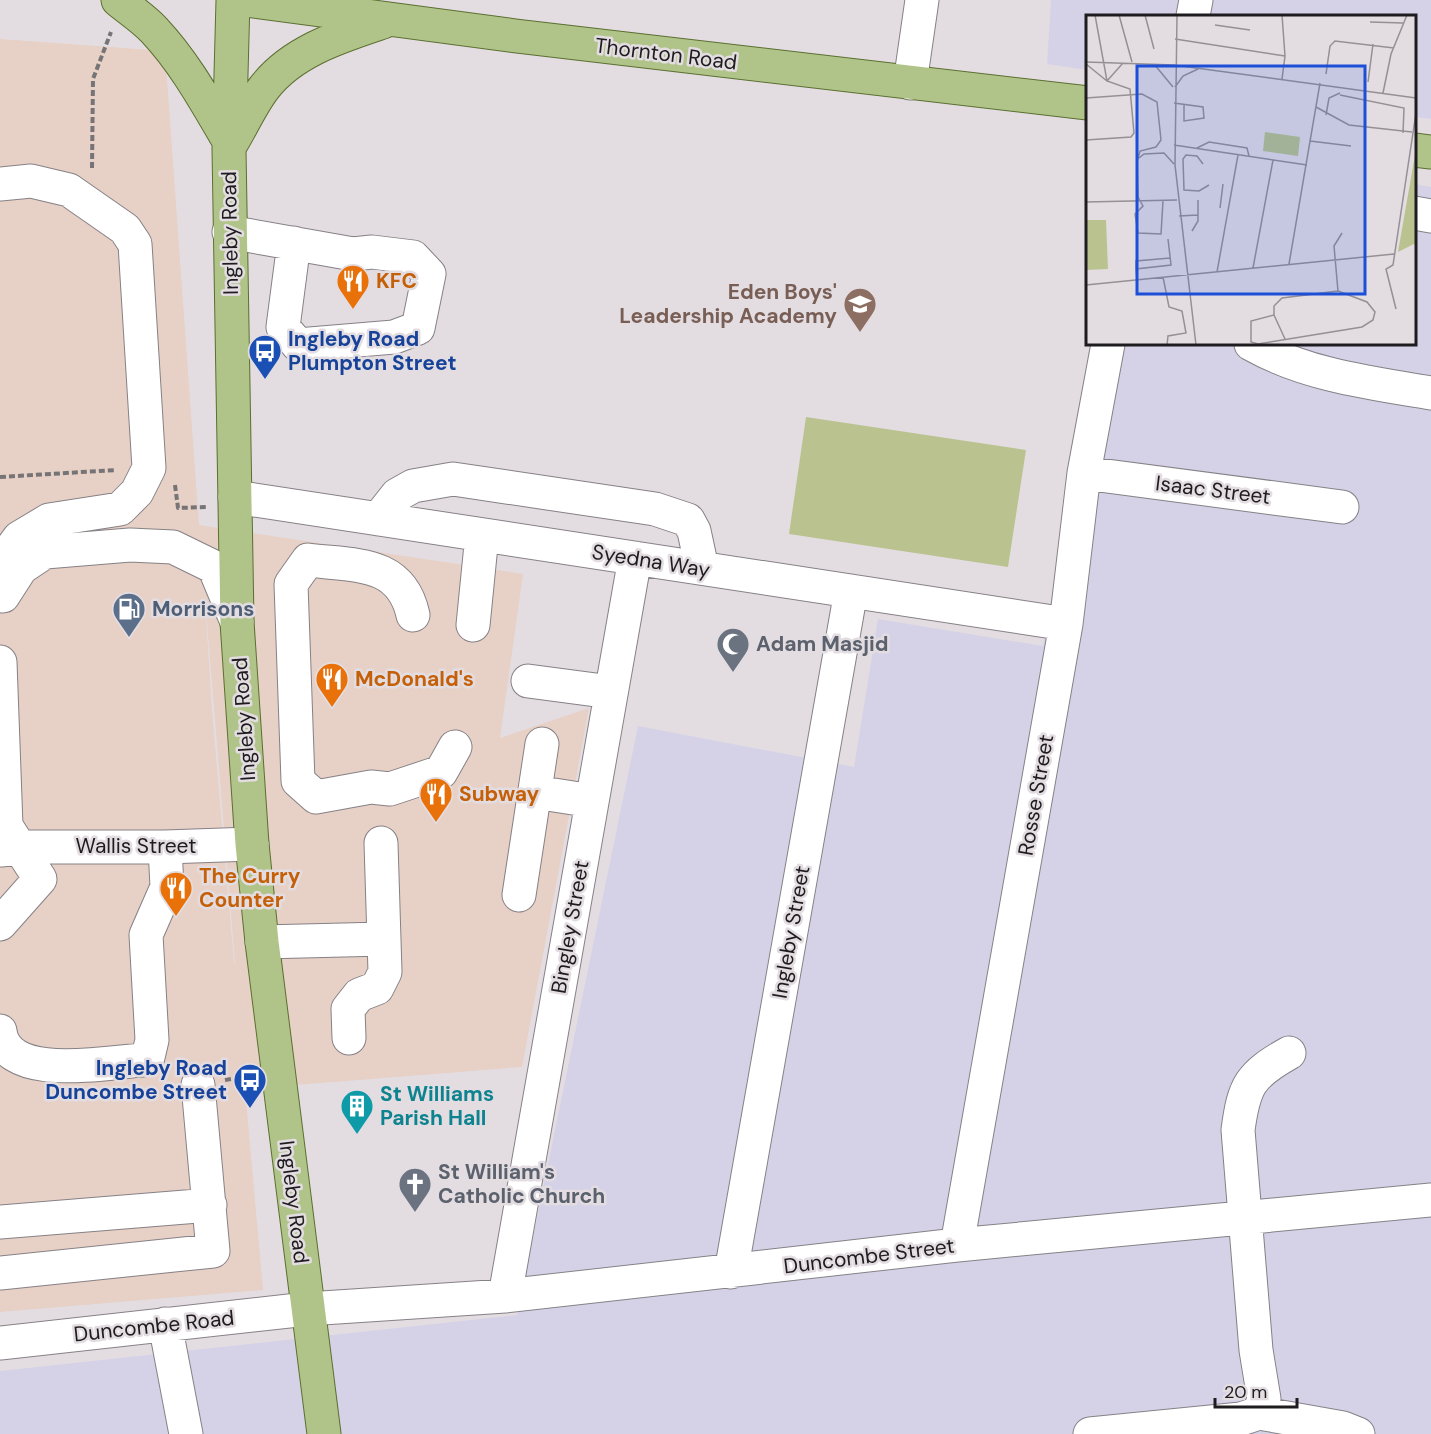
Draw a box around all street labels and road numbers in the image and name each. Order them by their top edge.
street label: Thornton Road [593,31,739,77]
street label: Ingleby Road [215,171,245,295]
street label: Isaac Street [1154,469,1272,511]
street label: Syedna Way [590,538,712,584]
street label: Ingleby Road [226,656,262,782]
street label: Rosse Street [1012,732,1060,858]
street label: Wallis Street [76,832,196,860]
street label: Bingley Street [545,858,595,996]
street label: Ingleby Street [766,863,816,1001]
street label: Ingleby Road [273,1139,315,1265]
street label: Duncombe Street [782,1232,956,1280]
street label: Duncombe Road [72,1304,236,1348]

